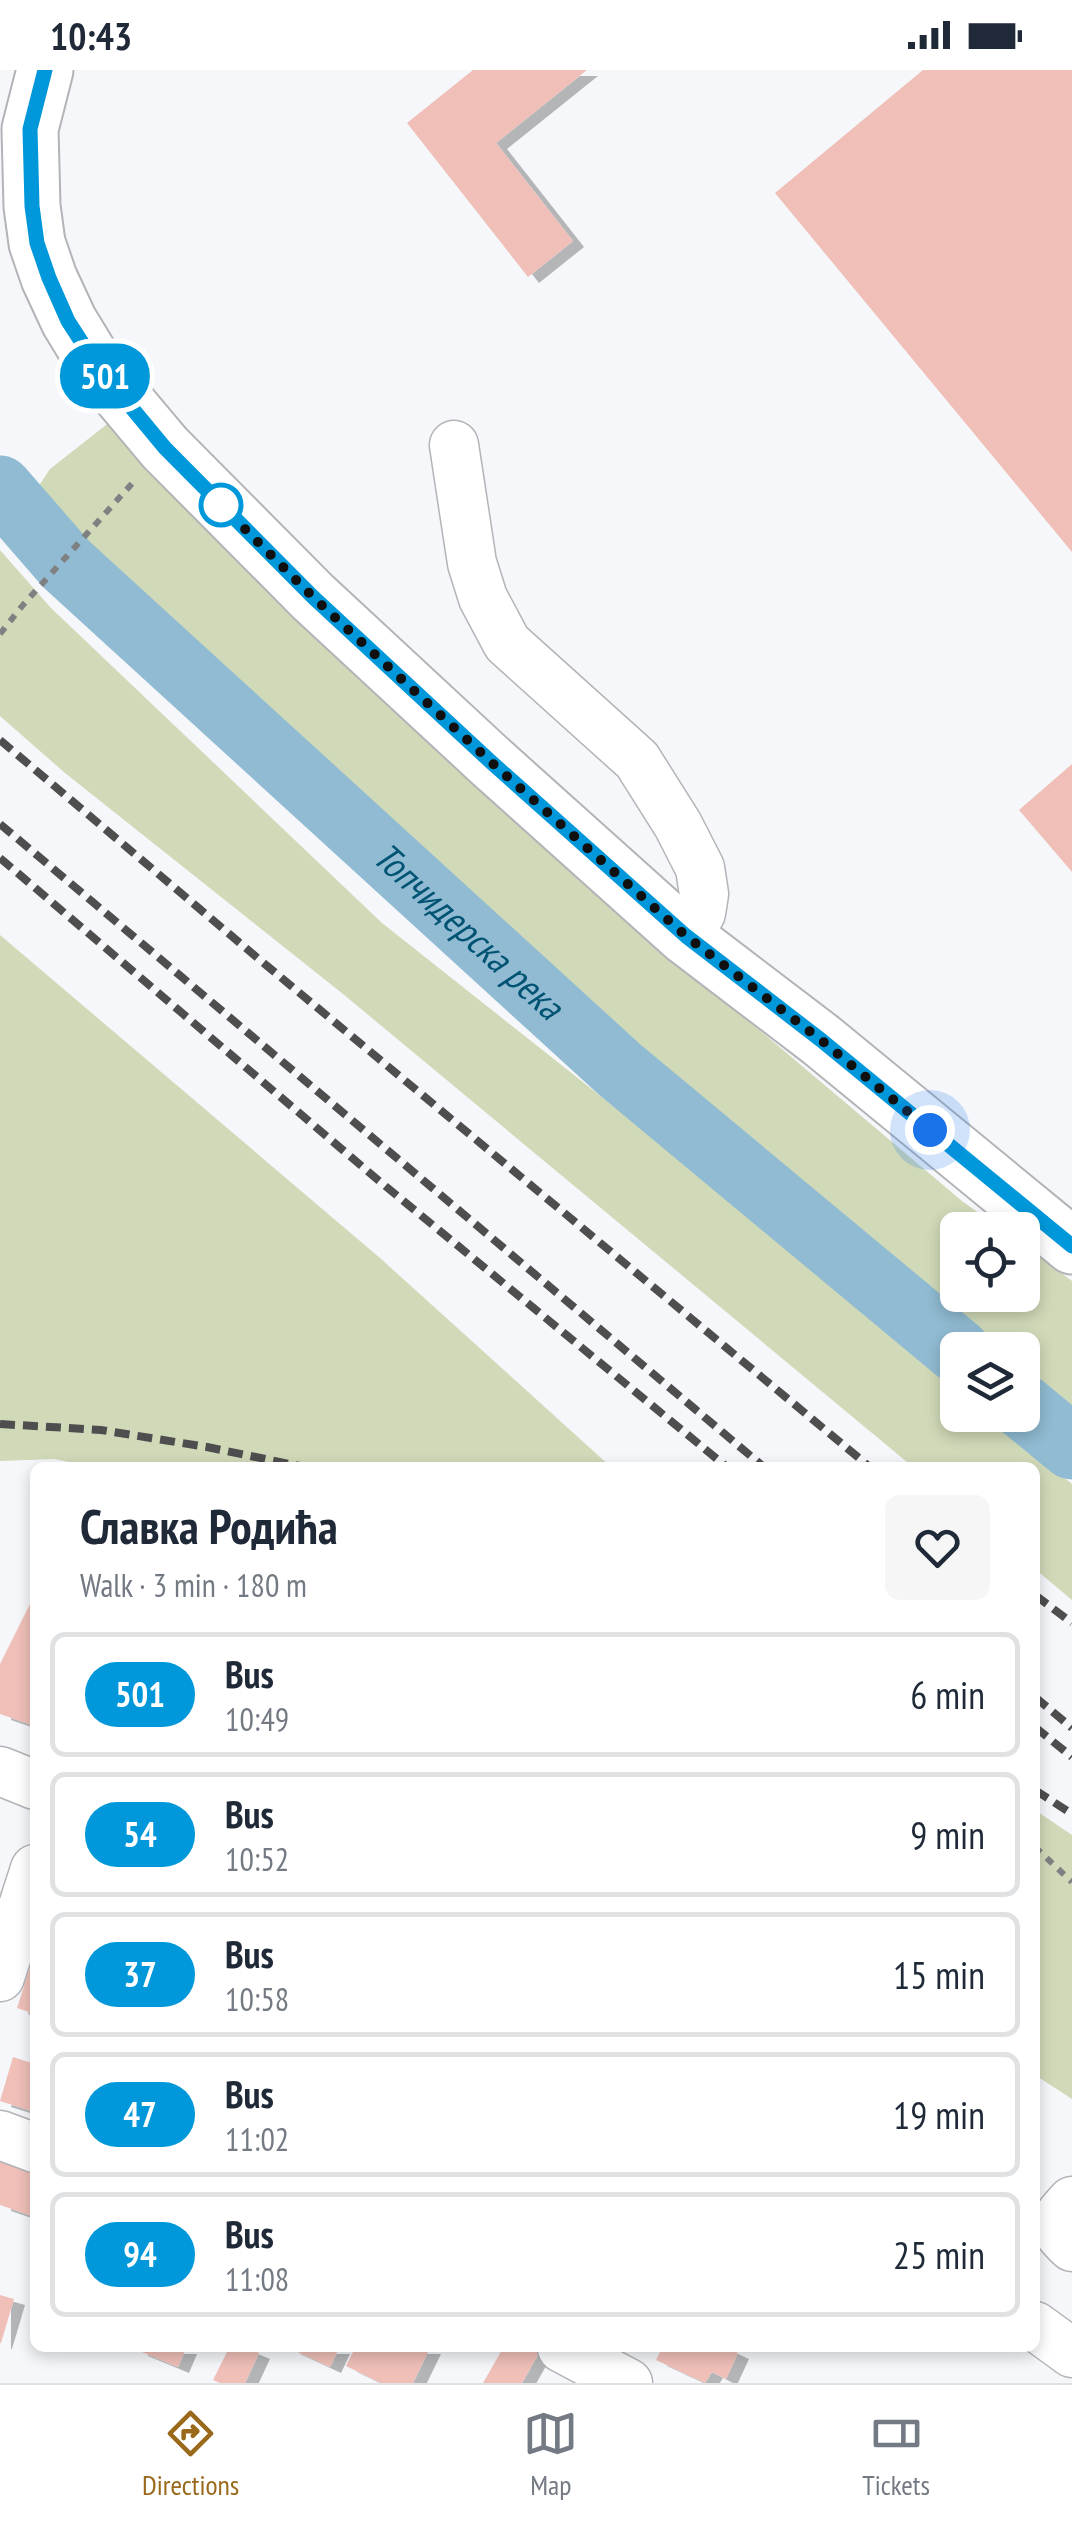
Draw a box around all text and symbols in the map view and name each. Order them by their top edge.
text: 10:43 [50,11,132,60]
line badge: 501 [48,344,162,408]
text: 501 [80,353,130,399]
unlabelled marker [200,484,242,526]
water label: Топчидерска река [364,831,575,1030]
your location [905,1105,955,1155]
map controls [940,1212,1040,1432]
button: locate [940,1212,1040,1312]
button: layers [940,1332,1040,1432]
text: Славка Родића [80,1495,338,1557]
button: heart [885,1495,990,1600]
text: Walk · 3 min · 180 m [80,1564,307,1606]
text: Bus [225,1649,274,1698]
text: 6 min [910,1670,985,1719]
text: 501 [115,1671,165,1717]
text: 10:49 [225,1698,289,1740]
text: Bus [225,1789,274,1838]
text: 9 min [910,1810,985,1859]
text: 54 [123,1811,157,1857]
text: 10:52 [225,1838,289,1880]
text: Bus [225,1929,274,1978]
text: 15 min [893,1950,985,1999]
text: 37 [123,1951,157,1997]
text: 10:58 [225,1978,289,2020]
text: Bus [225,2069,274,2118]
text: 19 min [893,2090,985,2139]
text: 47 [123,2091,157,2137]
text: 11:02 [225,2118,289,2160]
text: Bus [225,2209,274,2258]
text: 25 min [893,2230,985,2279]
text: 94 [123,2231,157,2277]
text: 11:08 [225,2258,289,2300]
tab: Directions [142,2406,239,2503]
tab: Map [523,2406,578,2503]
tab: Tickets [862,2406,930,2503]

